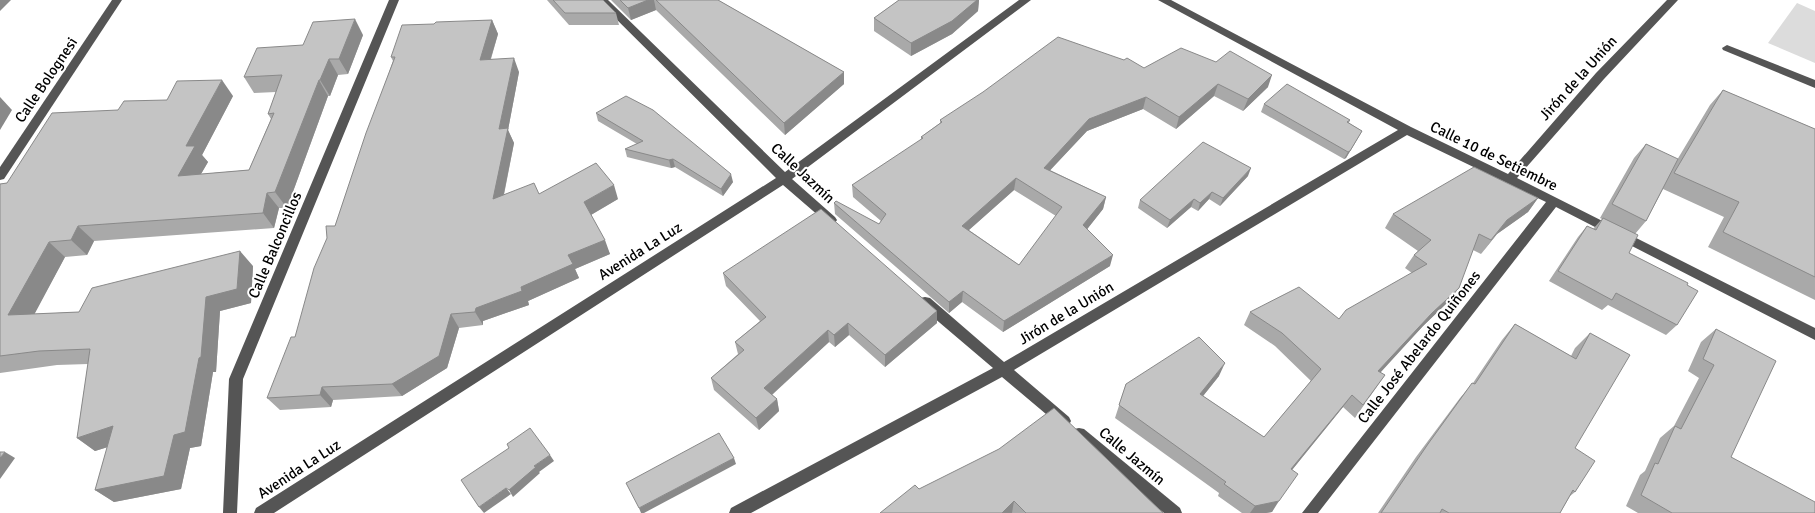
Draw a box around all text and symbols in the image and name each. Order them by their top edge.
street label: Jirón de la Unión [1535,32,1621,124]
street label: Calle Bolognesi [11,34,81,126]
street label: Calle 10 de Setiembre [1427,117,1561,195]
street label: Calle Jazmín [767,139,839,207]
street label: Calle Balconcillos [244,189,306,301]
street label: Avenida La Luz [595,218,685,284]
street label: Calle José Abelardo Quiñones [1354,267,1485,427]
street label: Jirón de la Unión [1015,278,1117,348]
street label: Calle Jazmín [1095,423,1169,489]
street label: Avenida La Luz [254,435,344,502]

